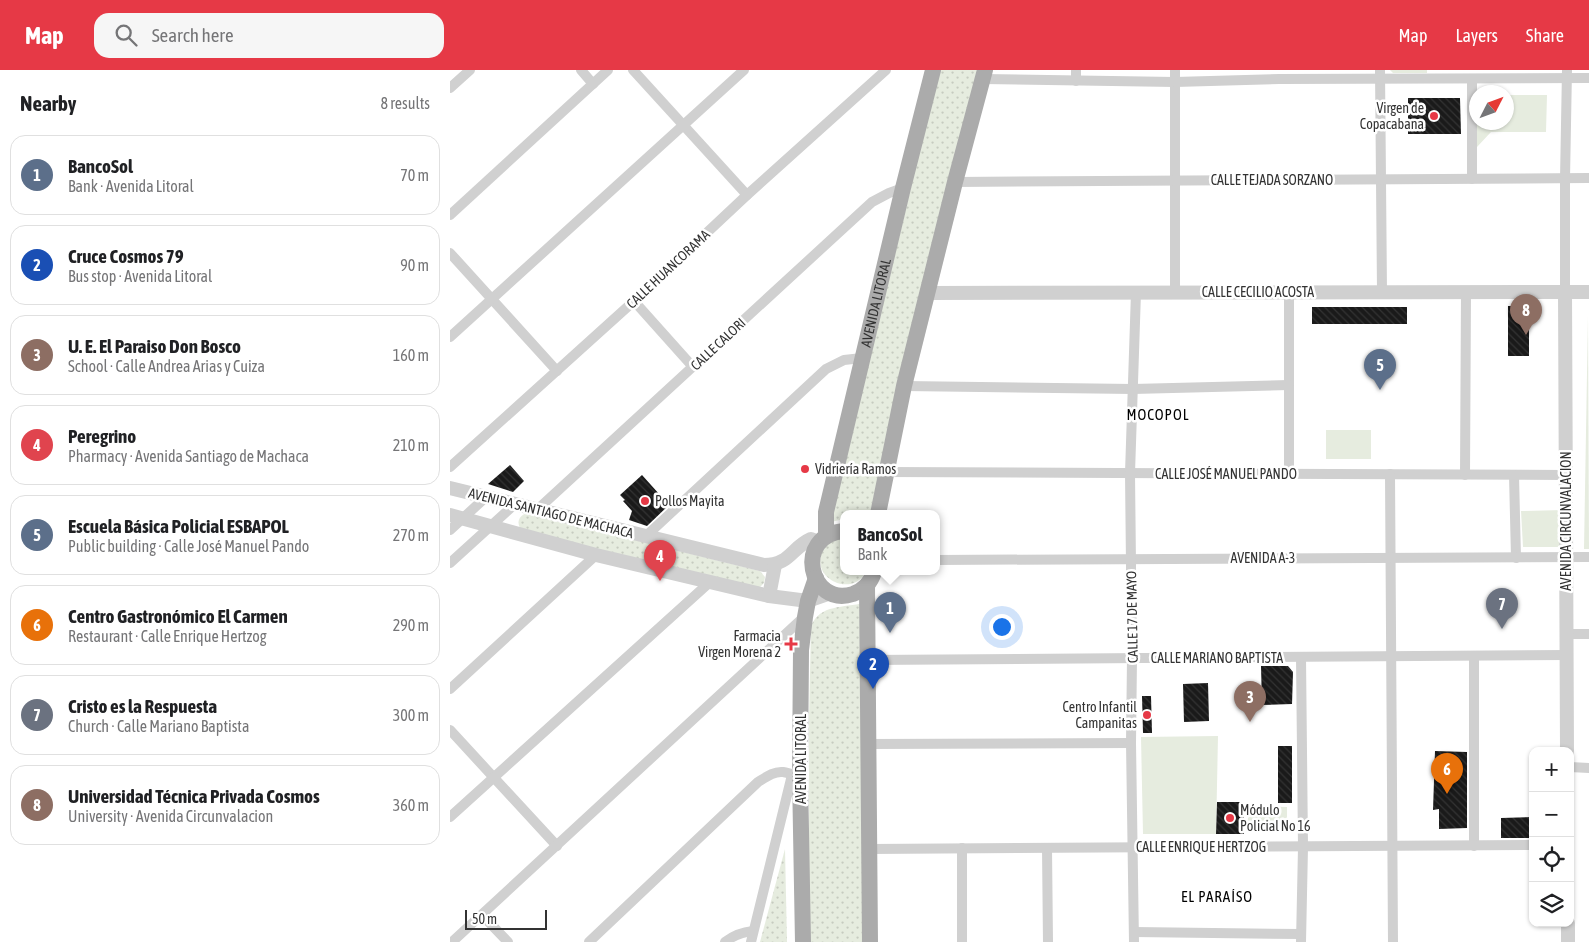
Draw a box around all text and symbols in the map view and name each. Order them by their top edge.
search box [94,13,444,58]
icon: search [112,21,140,49]
text: Map [25,22,64,49]
text: Search here [152,24,234,46]
text: Map [1398,25,1427,46]
text: Layers [1455,25,1498,46]
text: Share [1526,25,1564,46]
north arrow [1469,85,1514,130]
text: Nearby [20,91,76,115]
text: 8 results [380,94,430,112]
place label: Virgen de Copacabana [1360,100,1424,132]
marker: Virgen de Copacabana [1428,110,1440,122]
text: BancoSol [68,155,133,177]
text: 1 [33,166,41,184]
text: 70 m [400,166,429,184]
street label: CALLE TEJADA SORZANO [1211,172,1333,188]
text: Bank · Avenida Litoral [68,177,194,195]
street label: CALLE HUANCORAMA [623,226,713,312]
text: Cruce Cosmos 79 [68,245,184,267]
text: 2 [33,256,41,274]
text: 90 m [400,256,429,274]
street label: AVENIDA LITORAL [857,256,894,349]
text: Bus stop · Avenida Litoral [68,267,212,285]
street label: CALLE CECILIO ACOSTA [1202,284,1314,300]
pin: 8 [1510,294,1542,335]
street label: CALLE CALORI [687,315,749,373]
text: U. E. El Paraiso Don Bosco [68,335,241,357]
text: 3 [33,346,41,364]
text: 160 m [393,346,429,364]
pin: 5 [1364,349,1396,390]
text: School · Calle Andrea Arias y Cuiza [68,357,265,375]
district label: MOCOPOL [1127,406,1189,423]
text: Peregrino [68,425,136,447]
text: 4 [33,436,41,454]
text: 210 m [393,436,429,454]
text: Pharmacy · Avenida Santiago de Machaca [68,447,309,465]
street label: AVENIDA CIRCUNVALACION [1558,451,1574,591]
place label: Vidriería Ramos [815,461,896,477]
marker: Vidriería Ramos [799,463,811,475]
street label: CALLE JOSÉ MANUEL PANDO [1155,466,1297,482]
street label: AVENIDA SANTIAGO DE MACHACA [467,485,635,541]
place label: Pollos Mayita [655,493,724,509]
marker: Pollos Mayita [639,495,651,507]
popup [840,510,940,575]
text: Escuela Básica Policial ESBAPOL [68,515,289,537]
text: BancoSol [858,523,922,545]
text: 5 [33,526,41,544]
text: 270 m [393,526,429,544]
text: Public building · Calle José Manuel Pando [68,537,309,555]
pin: 4 [644,540,676,581]
text: Bank [858,545,887,563]
street label: AVENIDA A-3 [1231,550,1295,566]
street label: CALLE 17 DE MAYO [1123,571,1141,663]
pin: 7 [1486,588,1518,629]
pin: 1 [874,592,906,633]
text: Centro Gastronómico El Carmen [68,605,288,627]
your location [989,614,1015,640]
text: 6 [33,616,41,634]
text: 290 m [393,616,429,634]
text: Restaurant · Calle Enrique Hertzog [68,627,267,645]
place label: Farmacia Virgen Morena 2 [698,628,781,660]
marker: Farmacia Virgen Morena 2 [785,638,797,650]
pin: 2 [857,648,889,689]
street label: CALLE MARIANO BAPTISTA [1151,650,1283,666]
pin: 3 [1234,681,1266,722]
text: Cristo es la Respuesta [68,695,217,717]
place label: Centro Infantil Campanitas [1062,699,1137,731]
text: 7 [33,706,41,724]
text: 300 m [393,706,429,724]
marker: Centro Infantil Campanitas [1141,709,1153,721]
street label: AVENIDA LITORAL [793,713,809,804]
text: Church · Calle Mariano Baptista [68,717,249,735]
map controls [1529,747,1574,927]
button: + [1529,747,1574,792]
pin: 6 [1431,753,1463,794]
text: Universidad Técnica Privada Cosmos [68,785,320,807]
button: − [1529,792,1574,837]
text: 8 [33,796,41,814]
text: 360 m [393,796,429,814]
place label: Módulo Policial No 16 [1240,802,1311,834]
text: University · Avenida Circunvalacion [68,807,273,825]
marker: Módulo Policial No 16 [1224,812,1236,824]
button: locate [1529,837,1574,882]
street label: CALLE ENRIQUE HERTZOG [1136,839,1266,855]
button: layers [1529,882,1574,927]
district label: EL PARAÍSO [1181,888,1253,905]
scale bar [465,907,548,930]
text: 50 m [472,911,497,927]

